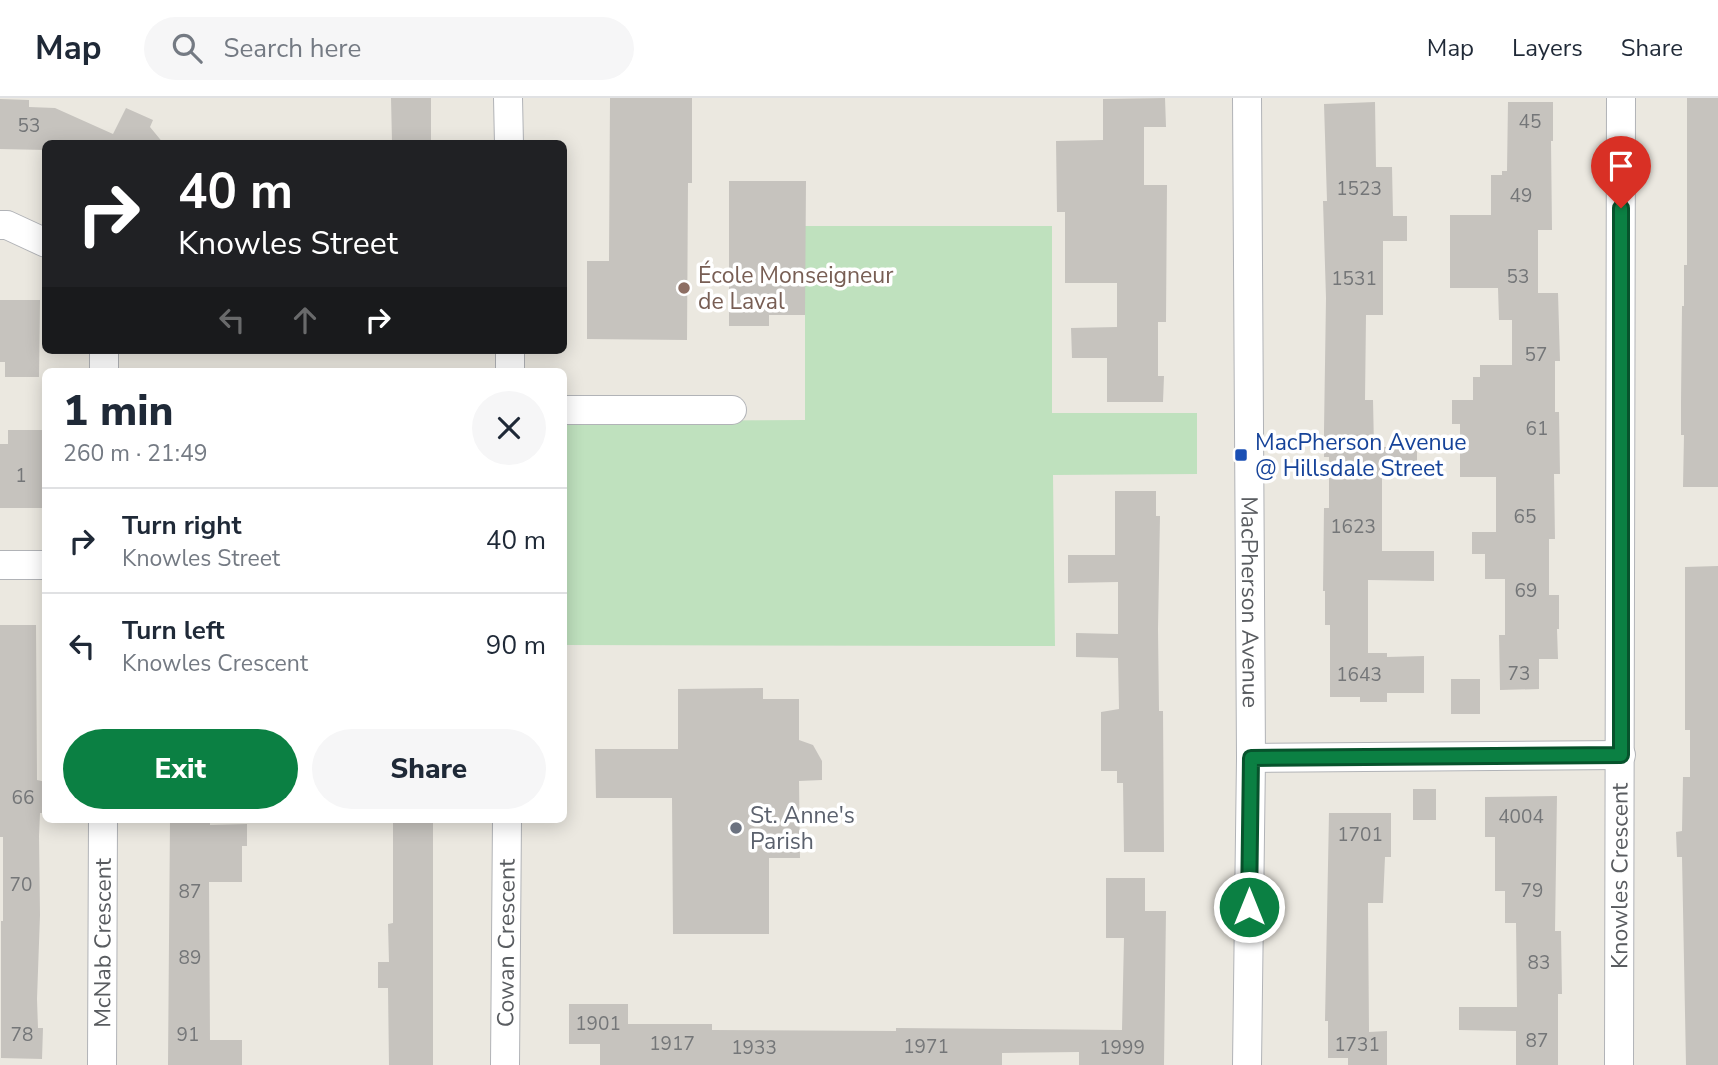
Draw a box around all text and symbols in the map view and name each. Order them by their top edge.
search box [144,17,634,80]
text: Map [35,26,102,71]
icon: search [168,29,206,67]
text: Search here [224,31,361,66]
text: Map [1427,32,1474,64]
text: Layers [1512,32,1583,64]
text: Share [1621,32,1683,64]
house number: 45 [1519,109,1541,135]
house number: 53 [18,113,40,139]
pin [1591,136,1651,208]
icon: arrive [1602,147,1640,185]
text: 40 m [178,158,293,225]
icon: right [63,168,154,259]
house number: 1523 [1336,176,1382,202]
house number: 49 [1510,183,1532,209]
text: Knowles Street [178,222,398,265]
place label: École Monseigneur de Laval [698,260,894,317]
house number: 53 [1507,264,1529,290]
house number: 1531 [1331,266,1377,292]
marker: École Monseigneur de Laval [676,280,692,296]
icon: left [213,301,251,339]
icon: ahead [286,301,324,339]
icon: right [359,301,397,339]
house number: 57 [1525,342,1547,368]
text: 1 min [63,383,173,440]
button: close [472,391,546,465]
house number: 61 [1526,416,1548,442]
place label: MacPherson Avenue @ Hillsdale Street [1255,427,1467,484]
text: 260 m · 21:49 [63,438,208,469]
marker: MacPherson Avenue @ Hillsdale Street [1233,447,1249,463]
house number: 1 [15,463,27,489]
street label: MacPherson Avenue [1234,496,1266,708]
house number: 65 [1514,504,1536,530]
text: Turn right [122,508,241,543]
house number: 1623 [1330,514,1376,540]
icon: right [63,522,101,560]
text: 40 m [486,523,546,558]
text: Knowles Street [122,543,280,574]
house number: 69 [1515,578,1537,604]
text: Turn left [122,613,225,648]
icon: left [63,627,101,665]
text: 90 m [486,628,546,663]
text: Knowles Crescent [122,648,308,679]
house number: 73 [1508,661,1530,687]
house number: 1643 [1336,662,1382,688]
button: Exit [63,729,298,809]
button: Share [312,729,546,809]
street label: Knowles Crescent [1604,782,1635,969]
house number: 66 [12,785,34,811]
place label: St. Anne's Parish [750,800,855,857]
house number: 4004 [1498,804,1544,830]
marker: St. Anne's Parish [728,820,744,836]
house number: 1701 [1337,822,1383,848]
street label: McNab Crescent [87,857,118,1028]
street label: Cowan Crescent [490,858,522,1027]
position arrow [1212,870,1286,944]
house number: 70 [10,872,32,898]
house number: 79 [1521,878,1543,904]
house number: 87 [179,879,201,905]
house number: 89 [179,945,201,971]
house number: 83 [1528,950,1550,976]
house number: 1901 [575,1011,621,1037]
house number: 78 [11,1022,33,1048]
house number: 91 [177,1022,199,1048]
house number: 87 [1526,1028,1548,1054]
house number: 1917 [649,1031,695,1057]
house number: 1731 [1334,1032,1380,1058]
house number: 1971 [903,1034,949,1060]
house number: 1933 [731,1035,777,1061]
house number: 1999 [1099,1035,1145,1061]

